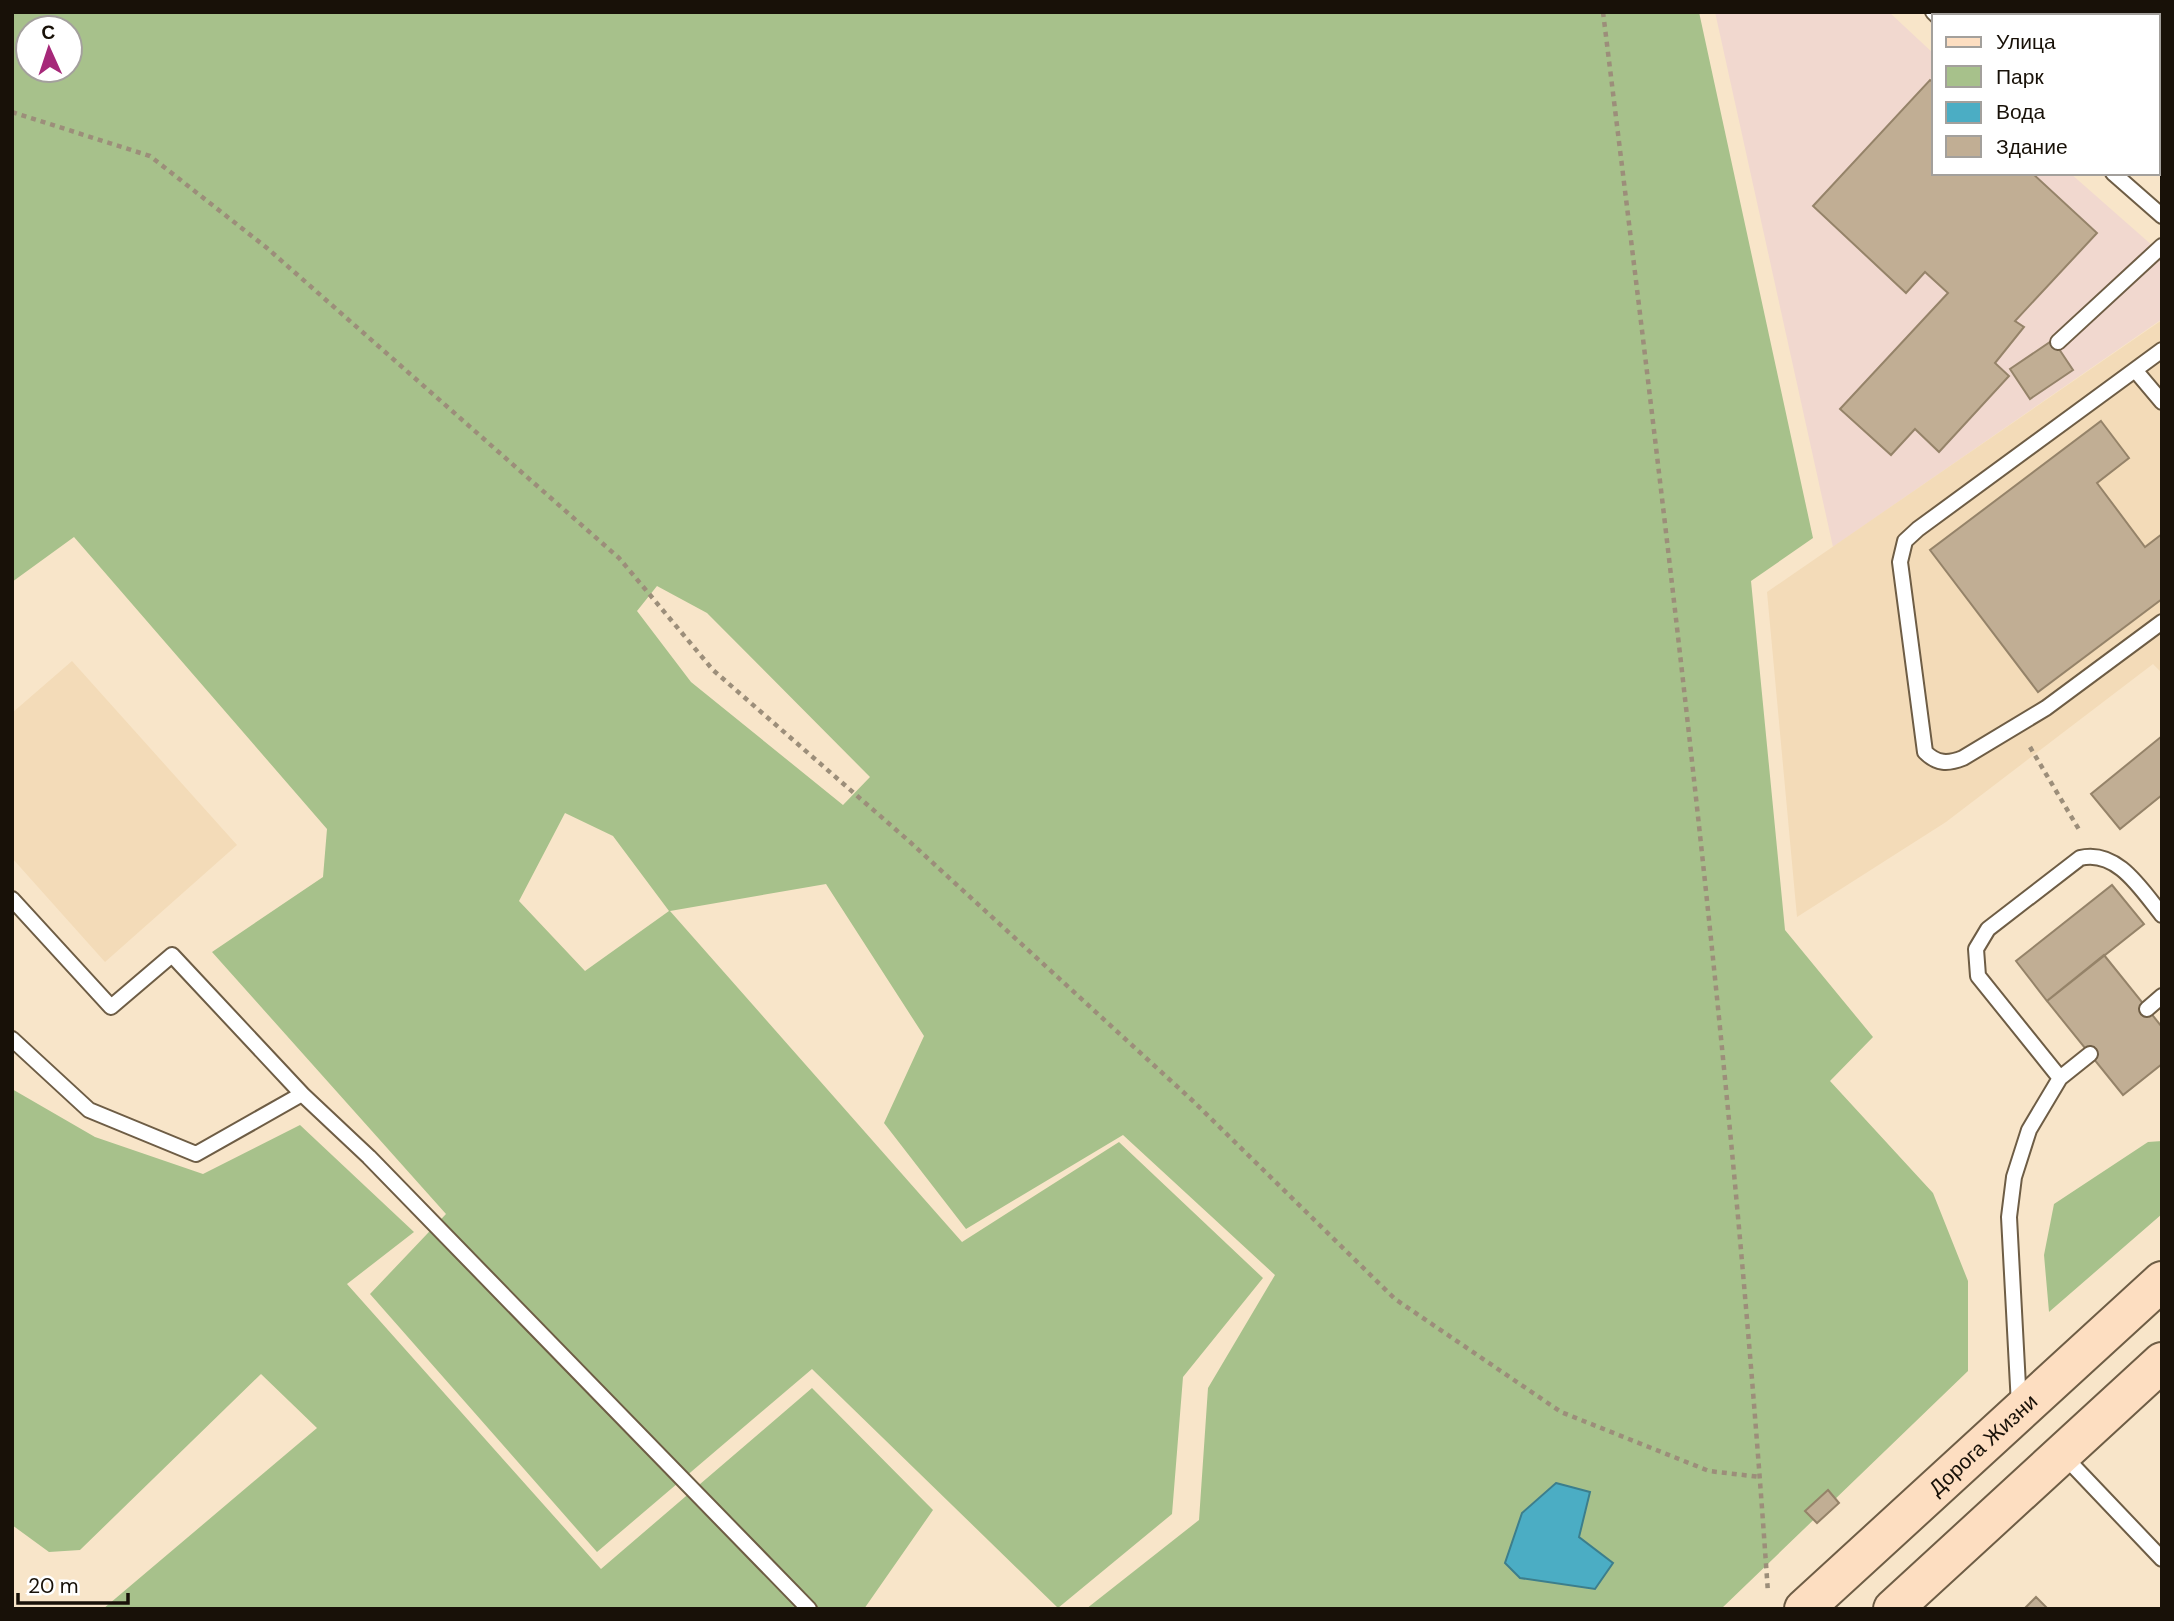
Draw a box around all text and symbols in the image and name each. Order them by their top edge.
north arrow [14,14,84,84]
legend [1932,14,2160,175]
text: С [41,20,56,45]
text: Улица [1996,28,2056,56]
text: Парк [1996,63,2044,91]
text: Вода [1996,98,2045,126]
text: Здание [1996,133,2068,161]
street label: Дорога Жизни [1923,1388,2044,1502]
scale bar [18,1562,128,1606]
text: 20 m [28,1572,79,1600]

